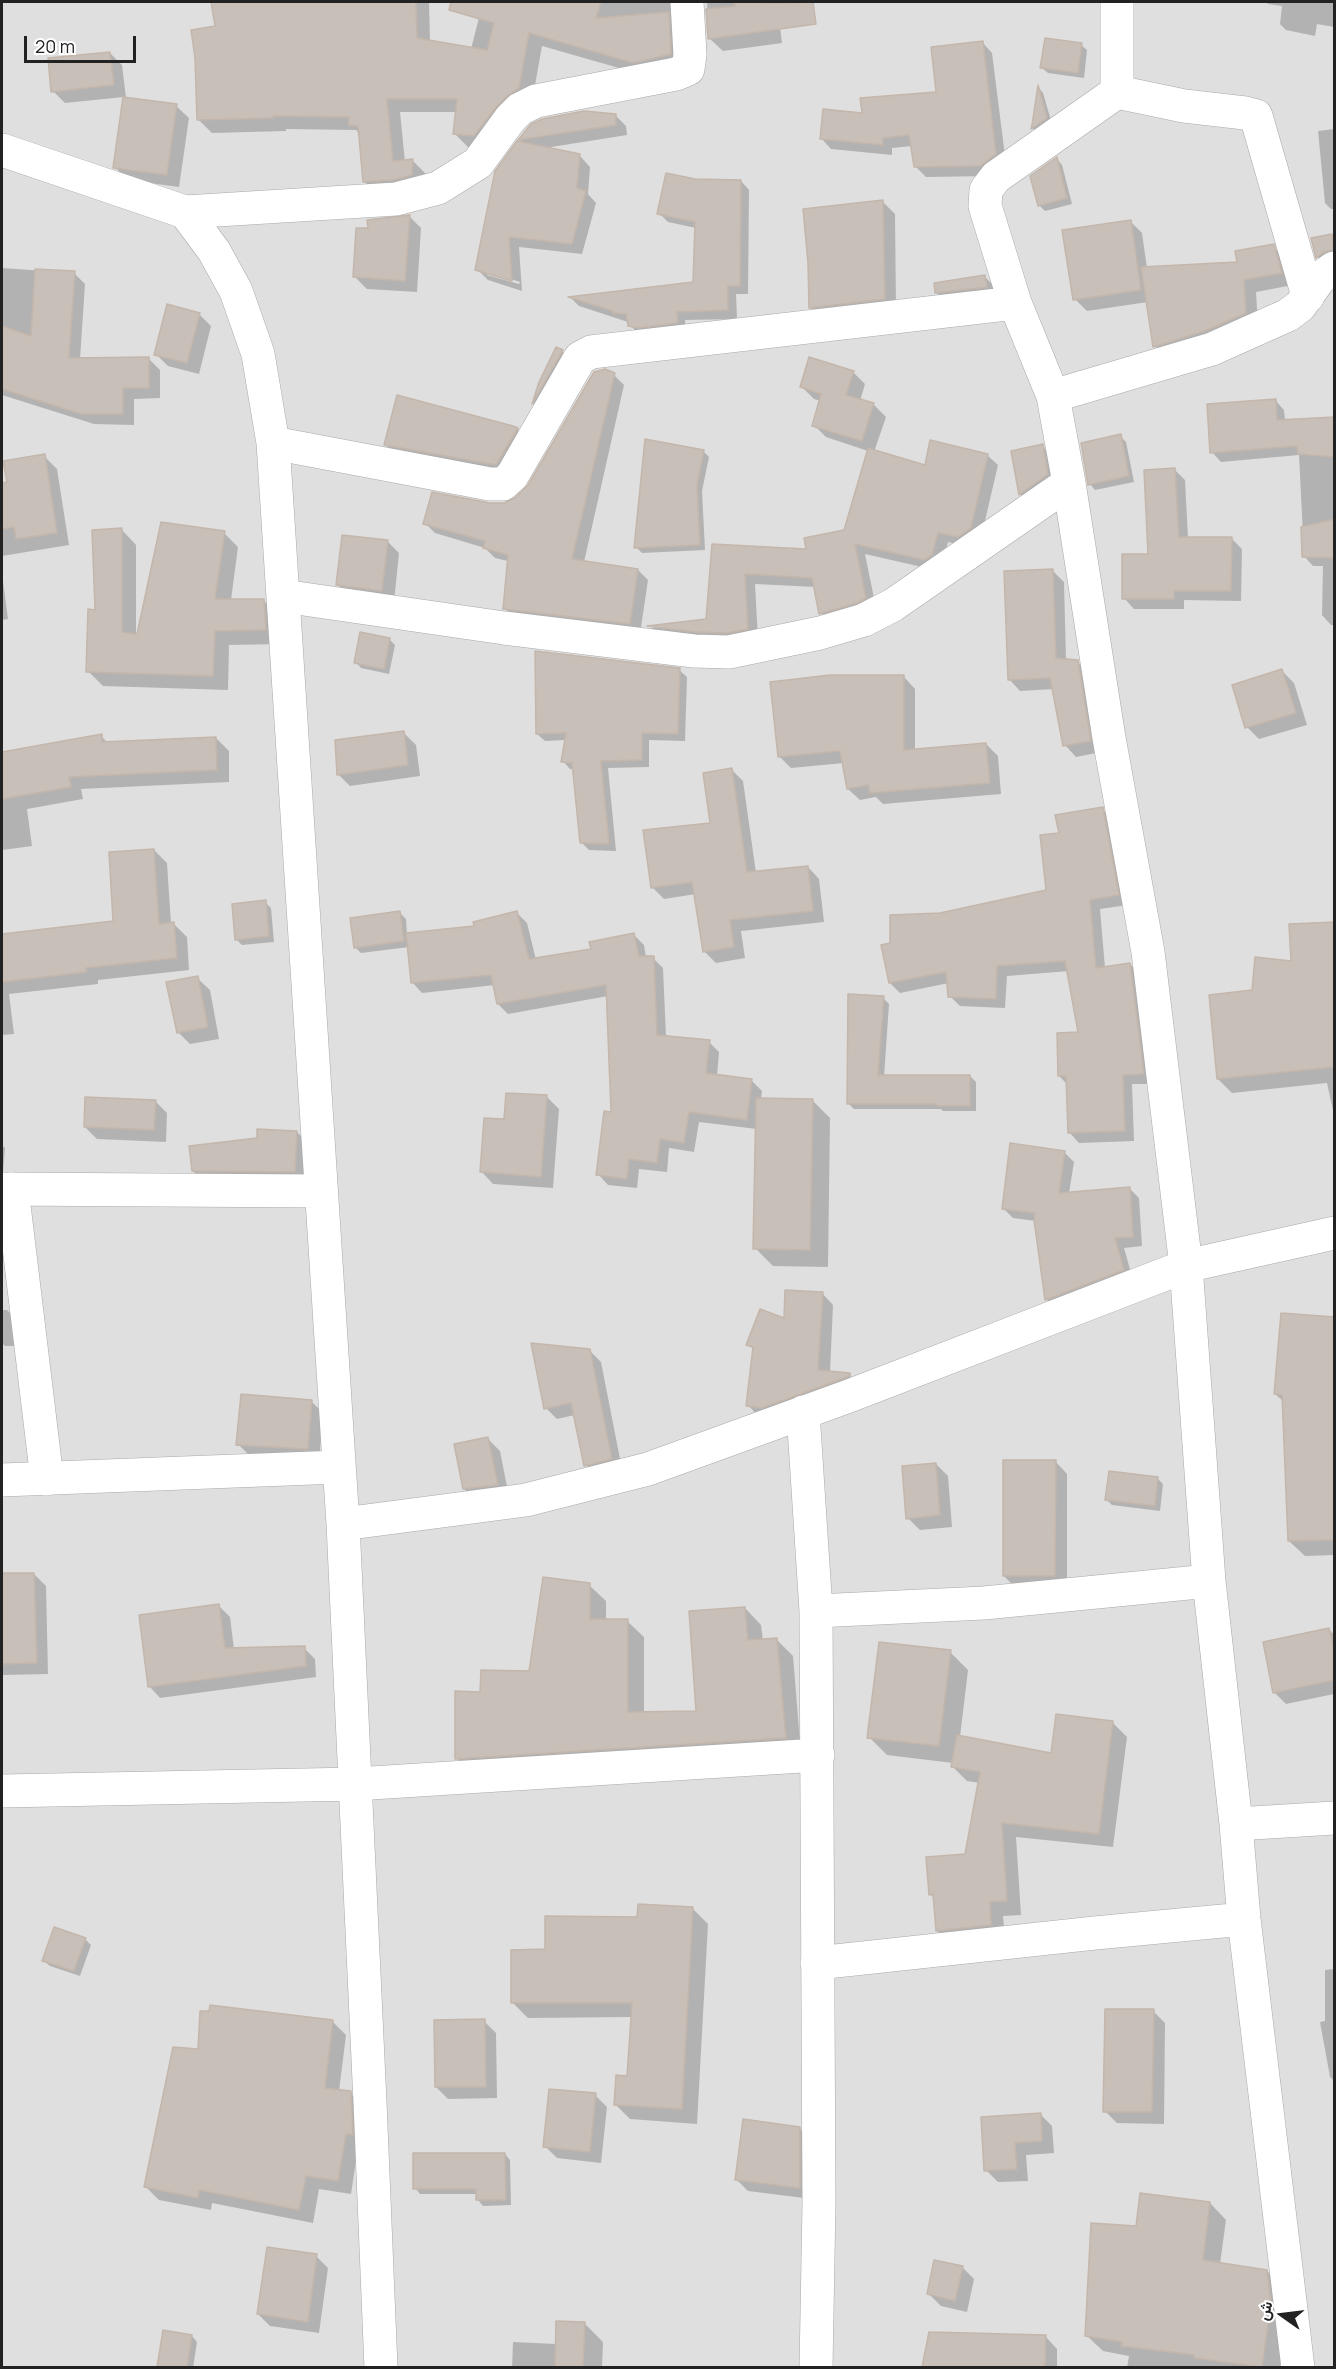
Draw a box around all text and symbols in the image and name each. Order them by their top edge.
scale bar [27,24,140,62]
text: 20 m [35,34,75,58]
north arrow [1252,2285,1312,2345]
text: ش [1252,2299,1278,2323]

